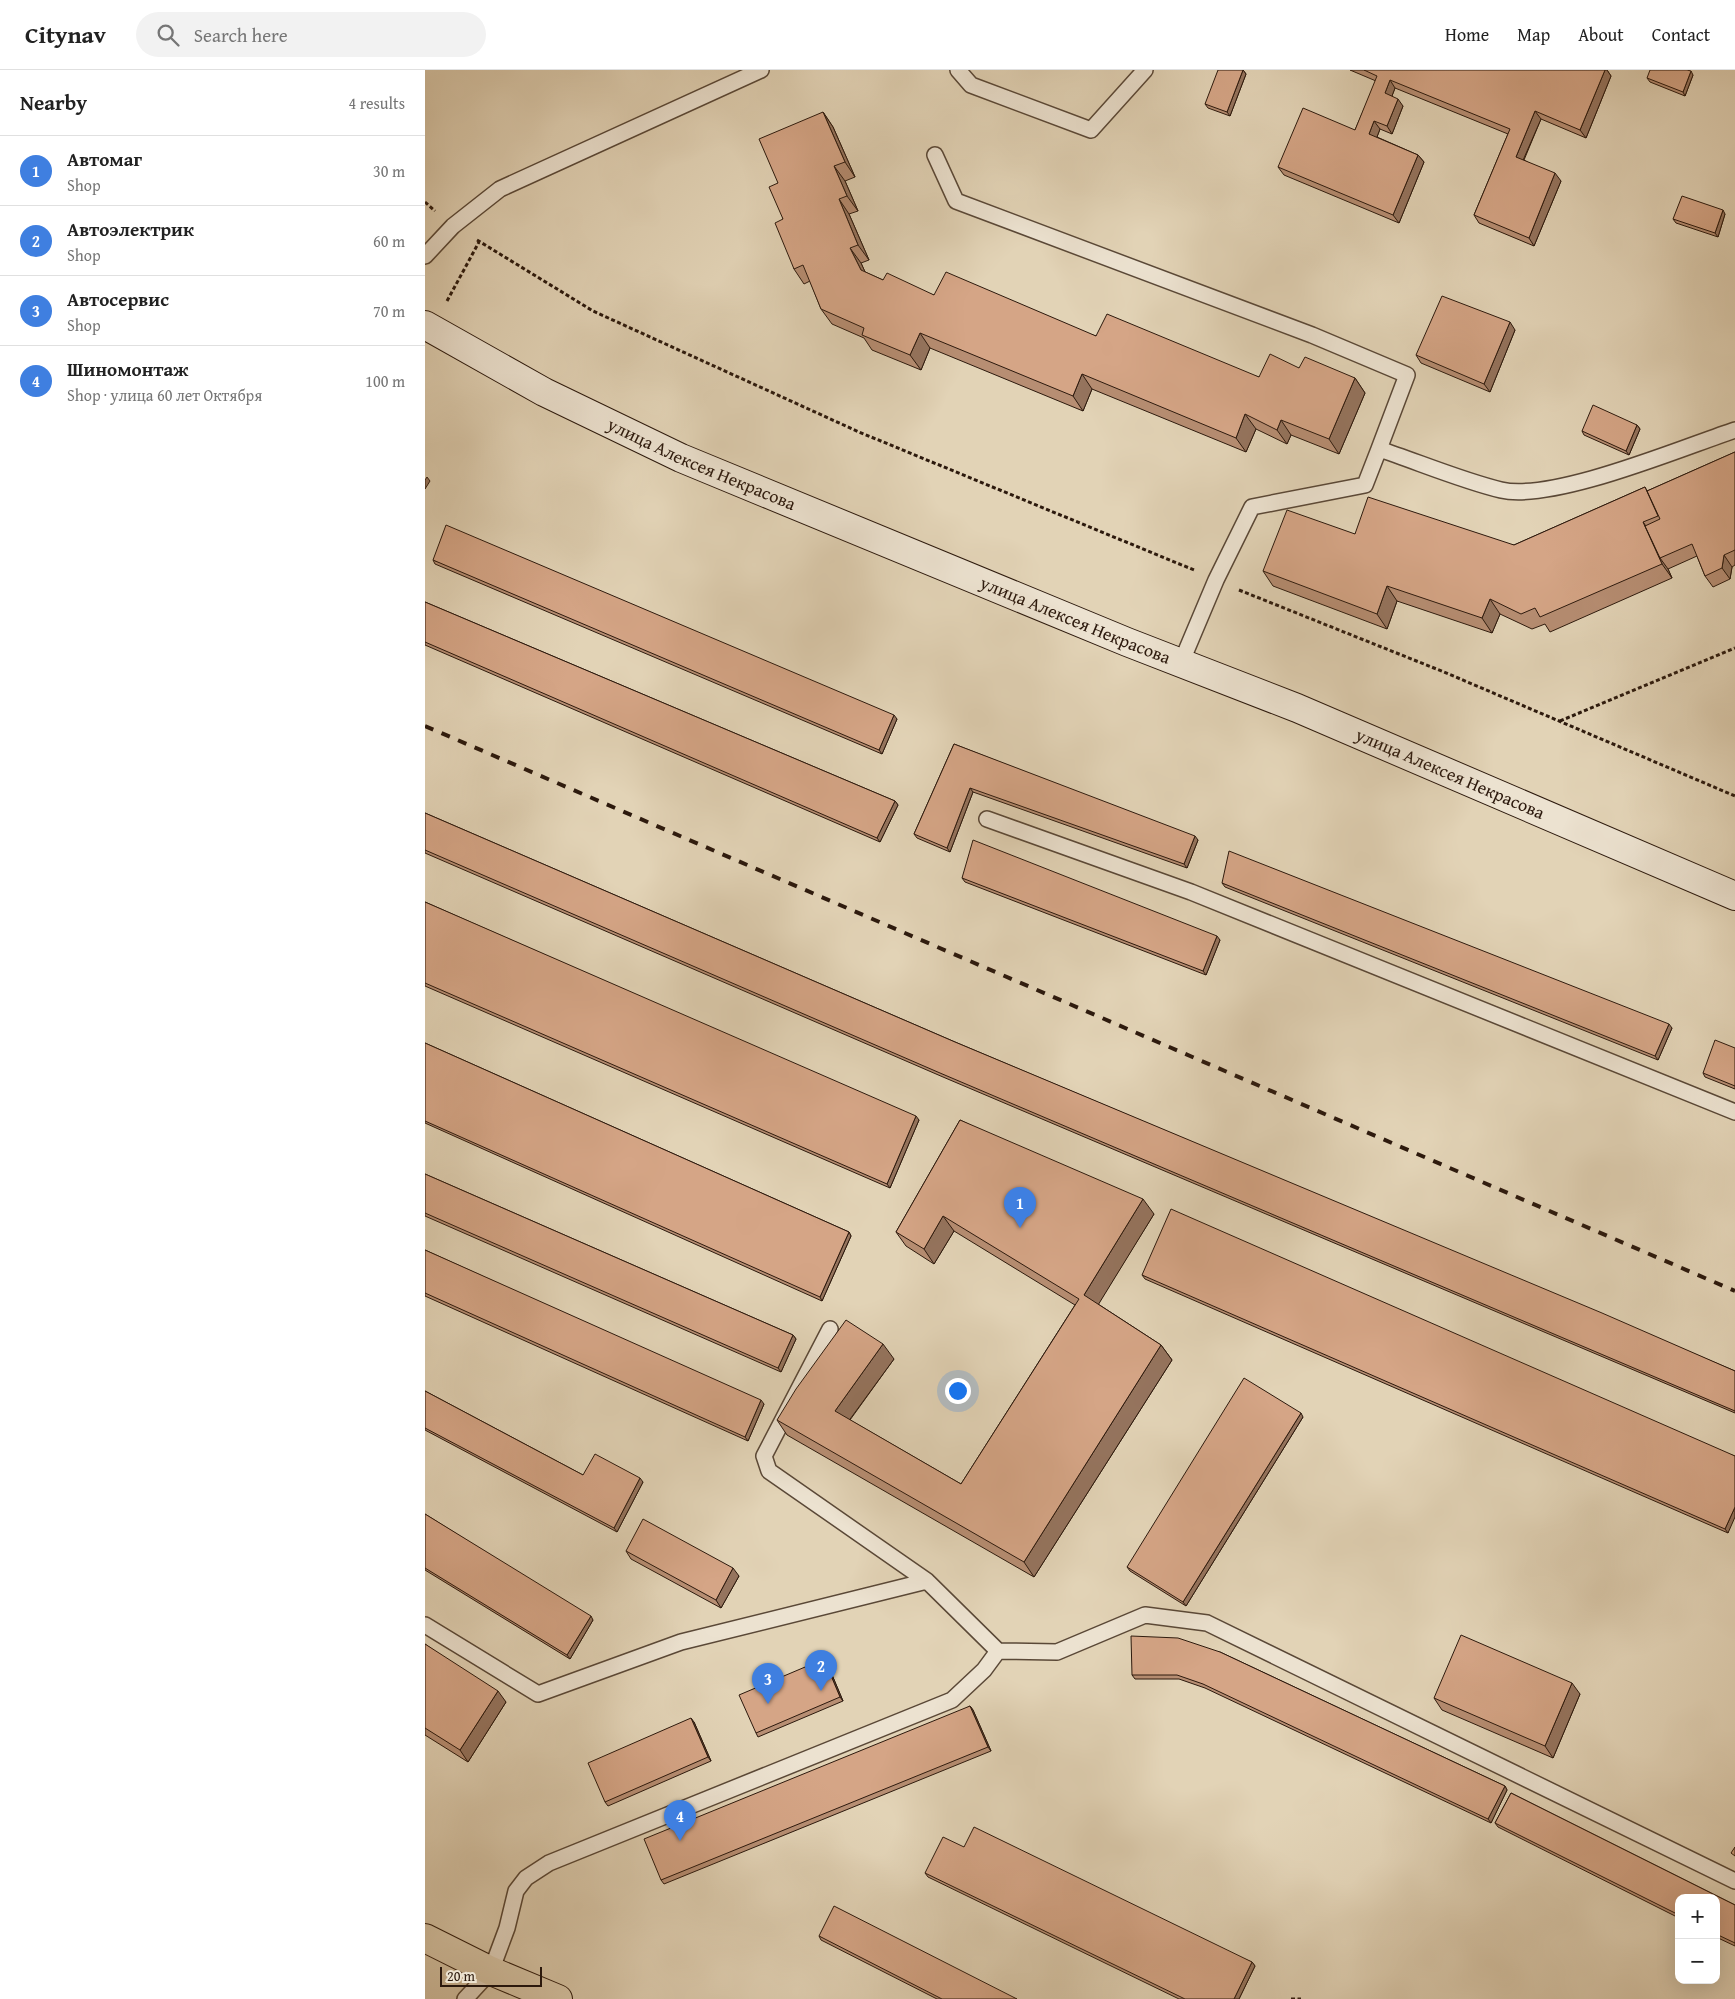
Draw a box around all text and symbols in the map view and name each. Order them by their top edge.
search box [136,12,486,57]
text: Citynav [25,17,106,52]
icon: search [154,21,182,49]
text: Search here [194,21,288,49]
text: Home [1445,21,1489,48]
text: Map [1517,21,1550,48]
text: About [1578,21,1624,48]
text: Contact [1652,21,1710,48]
text: Nearby [20,87,87,118]
text: 4 results [348,91,405,115]
text: Автомаг [67,145,142,173]
text: 1 [32,159,40,183]
text: 30 m [373,159,405,183]
text: Shop [67,173,101,197]
text: Автоэлектрик [67,215,194,243]
text: 2 [32,229,40,253]
text: 60 m [373,229,405,253]
text: Shop [67,243,101,267]
text: Автосервис [67,285,169,313]
text: 3 [32,299,40,323]
text: 70 m [373,299,405,323]
text: Shop [67,313,101,337]
text: Шиномонтаж [67,355,188,383]
text: 4 [32,369,40,393]
text: 100 m [365,369,405,393]
text: Shop · улица 60 лет Октября [67,383,262,407]
street label: улица Алексея Некрасова [602,410,801,517]
street label: улица Алексея Некрасова [975,568,1175,671]
street label: улица Алексея Некрасова [1350,720,1549,826]
pin: 1 [1004,1187,1036,1228]
your location [945,1378,971,1404]
pin: 2 [805,1650,837,1691]
pin: 3 [752,1663,784,1704]
pin: 4 [664,1800,696,1841]
map controls [1675,1894,1720,1984]
button: + [1675,1894,1720,1939]
button: − [1675,1939,1720,1984]
scale bar [440,1964,543,1987]
text: 20 m [447,1966,475,1986]

